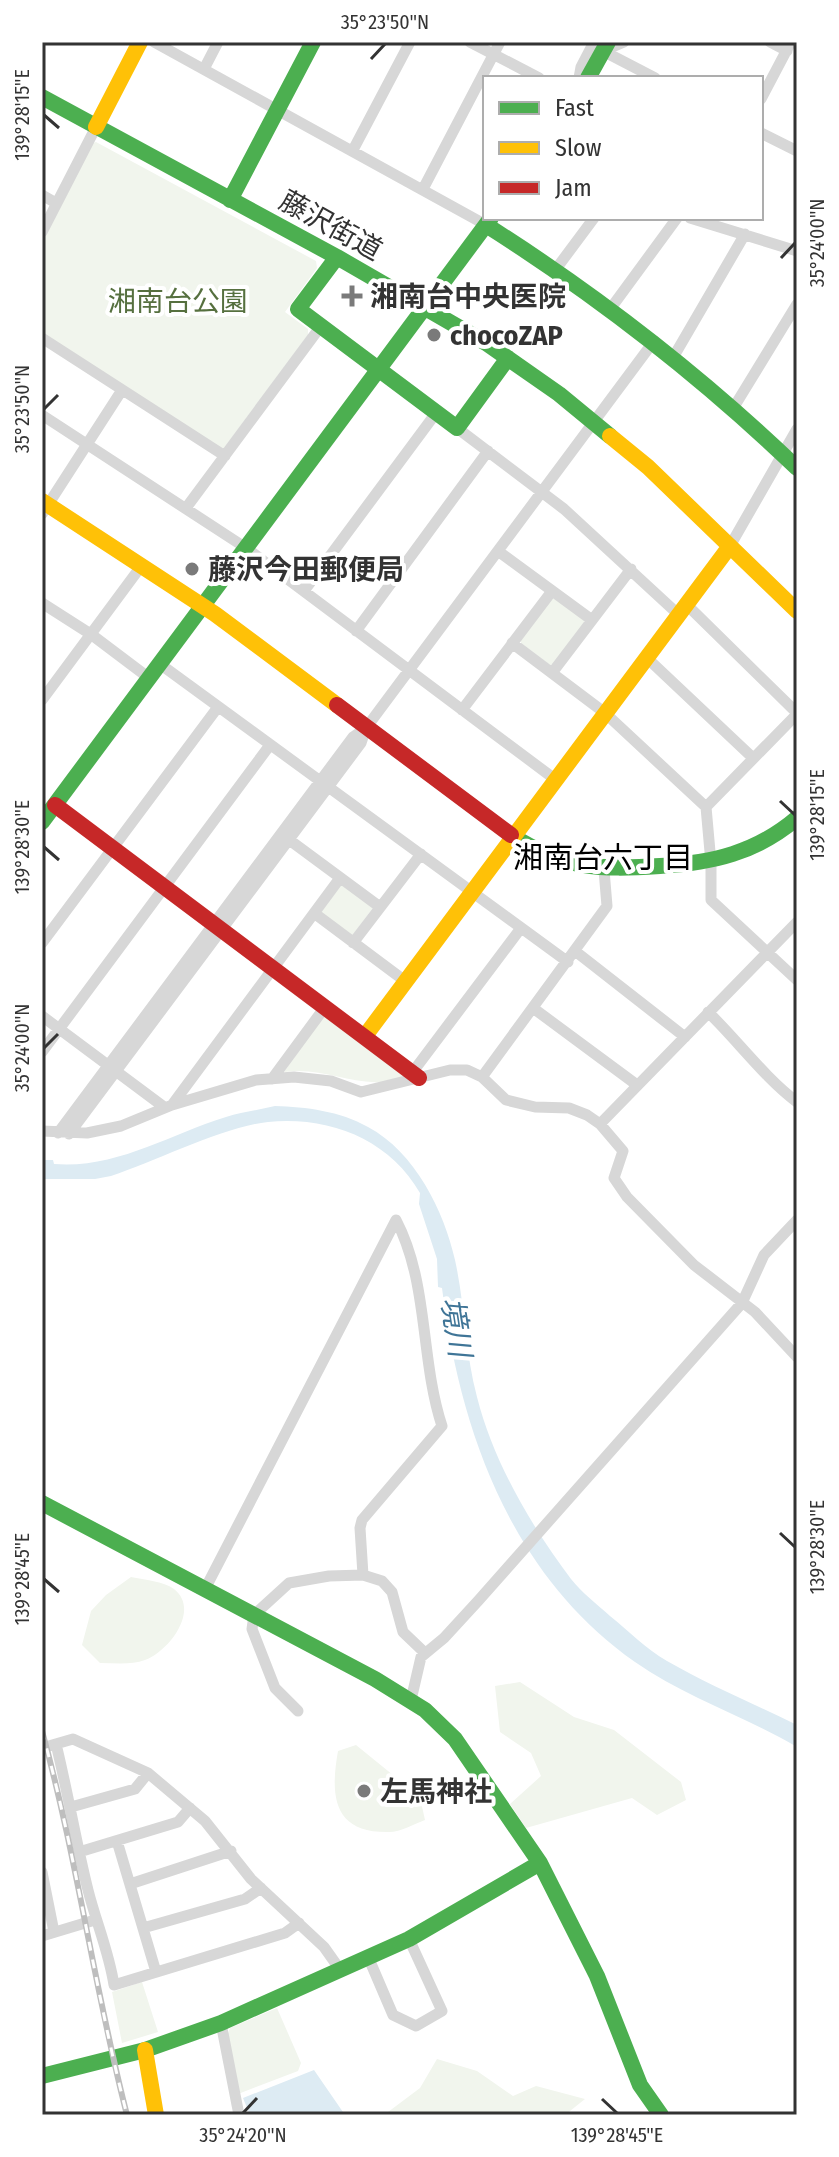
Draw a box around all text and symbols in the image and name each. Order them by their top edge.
text: 35°23'50"N [341,10,429,34]
text: 139°28'15"E [10,69,34,161]
legend [483,76,763,220]
text: Fast [555,94,594,122]
text: Slow [555,134,602,162]
text: Jam [555,174,592,202]
street label: 藤沢街道 [274,184,388,267]
text: 35°24'00"N [805,199,829,287]
place label: 湘南台中央医院 [370,280,566,313]
park label: 湘南台公園 [108,285,248,318]
marker: 湘南台中央医院 [341,285,363,307]
place label: chocoZAP [450,319,563,352]
marker: chocoZAP [425,326,443,344]
text: 35°23'50"N [10,365,34,453]
place label: 藤沢今田郵便局 [208,553,404,586]
marker: 藤沢今田郵便局 [183,560,201,578]
text: 139°28'15"E [805,769,829,861]
text: 139°28'30"E [10,800,34,894]
district label: 湘南台六丁目 [513,840,693,876]
text: 35°24'00"N [10,1004,34,1092]
water label: 境川 [434,1295,479,1362]
text: 139°28'30"E [805,1500,829,1594]
text: 139°28'45"E [10,1533,34,1625]
place label: 左馬神社 [380,1775,492,1808]
marker: 左馬神社 [355,1782,373,1800]
text: 35°24'20"N [199,2123,287,2147]
text: 139°28'45"E [571,2123,663,2147]

